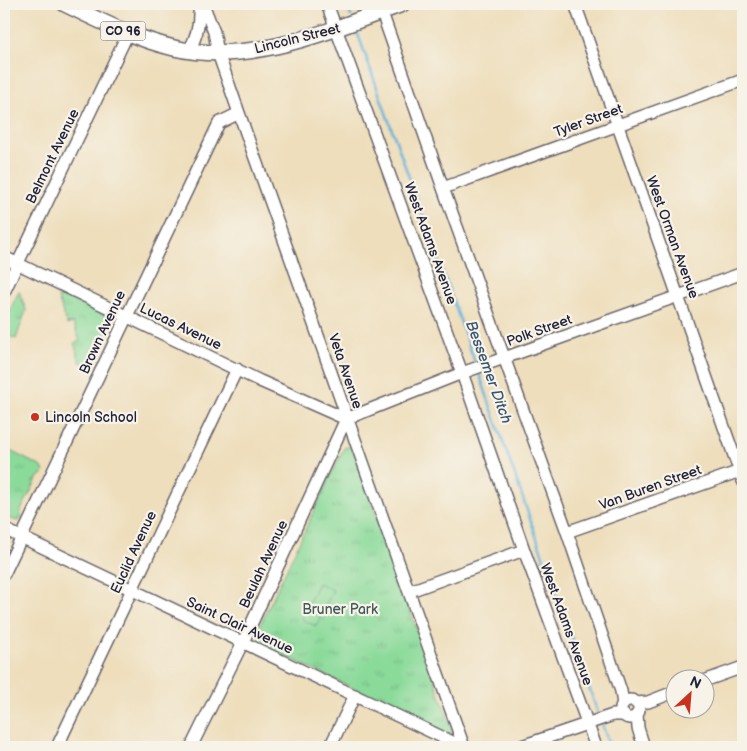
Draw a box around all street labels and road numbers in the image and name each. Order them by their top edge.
street label: Lincoln Street [253,19,342,57]
road number: CO 96 [100,22,146,40]
street label: Tyler Street [551,100,626,141]
street label: Belmont Avenue [22,106,83,206]
street label: West Orman Avenue [642,174,703,301]
street label: West Adams Avenue [401,180,461,307]
street label: Brown Avenue [76,288,129,377]
street label: Lucas Avenue [137,299,224,354]
street label: Polk Street [504,311,575,350]
street label: Veta Avenue [325,331,366,411]
street label: Van Buren Street [597,461,704,514]
street label: Euclid Avenue [107,508,160,596]
street label: Beulah Avenue [236,517,291,611]
street label: West Adams Avenue [537,561,597,688]
street label: Saint Clair Avenue [184,593,296,658]

